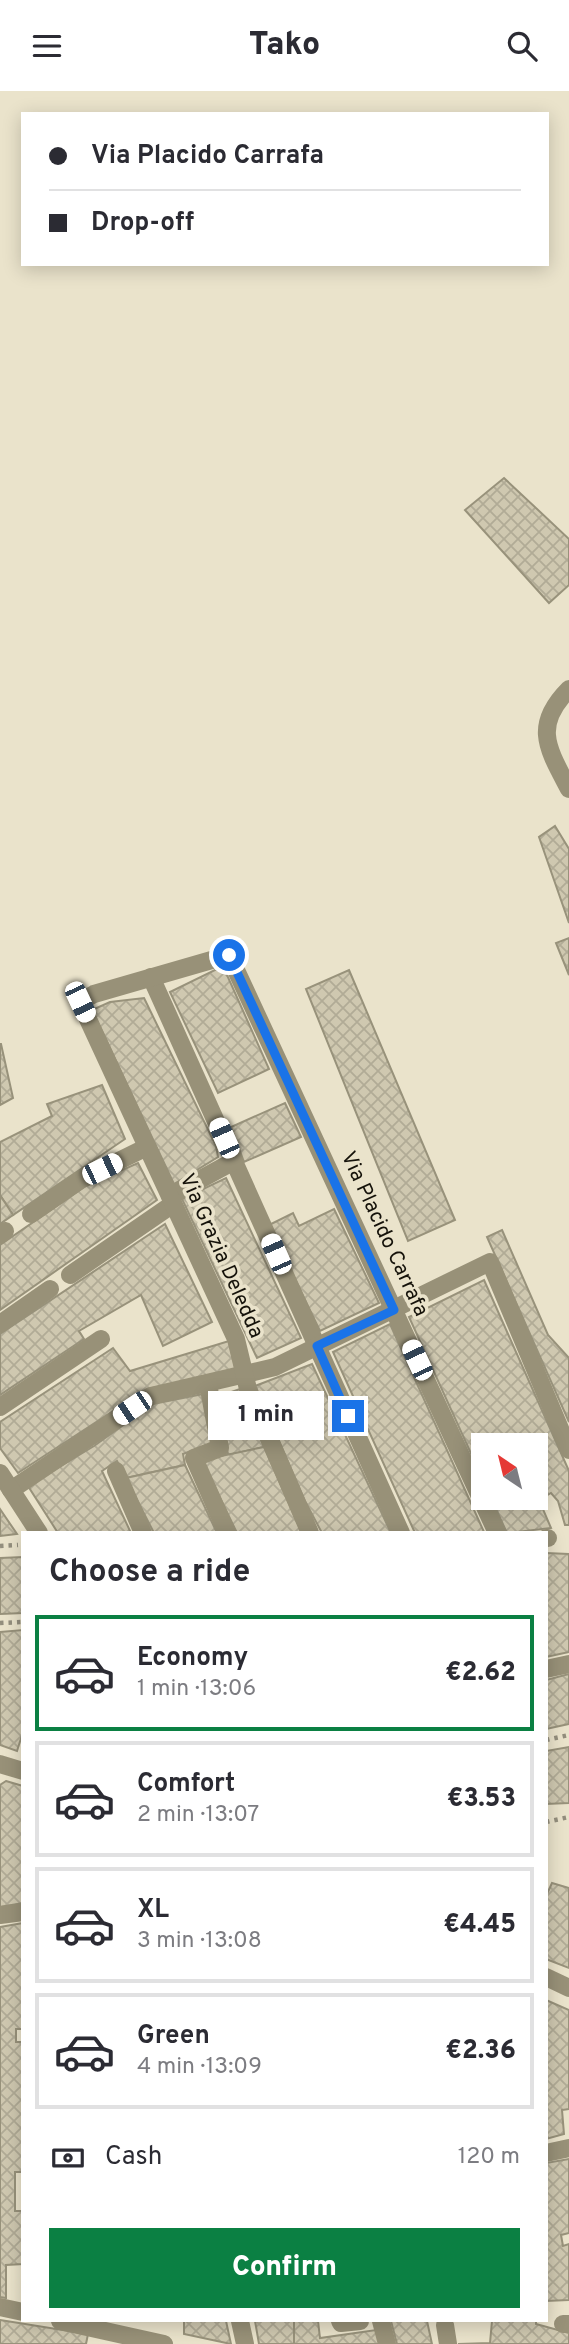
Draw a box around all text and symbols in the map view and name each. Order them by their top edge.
text: Tako [249,26,320,66]
icon: menu [28,27,66,65]
icon: search [503,27,541,65]
text: Via Placido Carrafa [91,140,324,173]
text: Drop-off [91,207,194,240]
route start [213,939,245,971]
car [62,979,99,1025]
car [206,1115,243,1161]
street label: Via Placido Carrafa [334,1147,434,1321]
car [79,1150,126,1188]
street label: Via Grazia Deledda [173,1169,269,1343]
car [258,1231,295,1277]
car [399,1337,436,1383]
car [109,1388,156,1428]
callout: 1 min [208,1391,324,1441]
route end [332,1400,364,1432]
text: 1 min [238,1401,294,1430]
north arrow [471,1433,548,1510]
map controls [471,1433,548,1510]
text: Choose a ride [49,1553,250,1593]
icon: car [53,1642,116,1705]
text: Economy [137,1642,248,1675]
text: €2.62 [445,1657,516,1690]
text: 1 min · 13:06 [137,1675,256,1704]
icon: car [53,1768,116,1831]
text: Comfort [137,1768,235,1801]
text: €3.53 [447,1783,516,1816]
text: 2 min · 13:07 [137,1801,259,1830]
icon: car [53,1894,116,1957]
text: XL [137,1894,169,1927]
text: €4.45 [443,1909,516,1942]
text: 3 min · 13:08 [137,1927,262,1956]
icon: car [53,2020,116,2083]
text: Green [137,2020,210,2053]
text: €2.36 [445,2035,516,2068]
text: 4 min · 13:09 [137,2053,262,2082]
icon: cash [49,2139,87,2177]
text: Cash [105,2141,162,2174]
text: 120 m [458,2143,520,2172]
button: Confirm [49,2228,520,2308]

